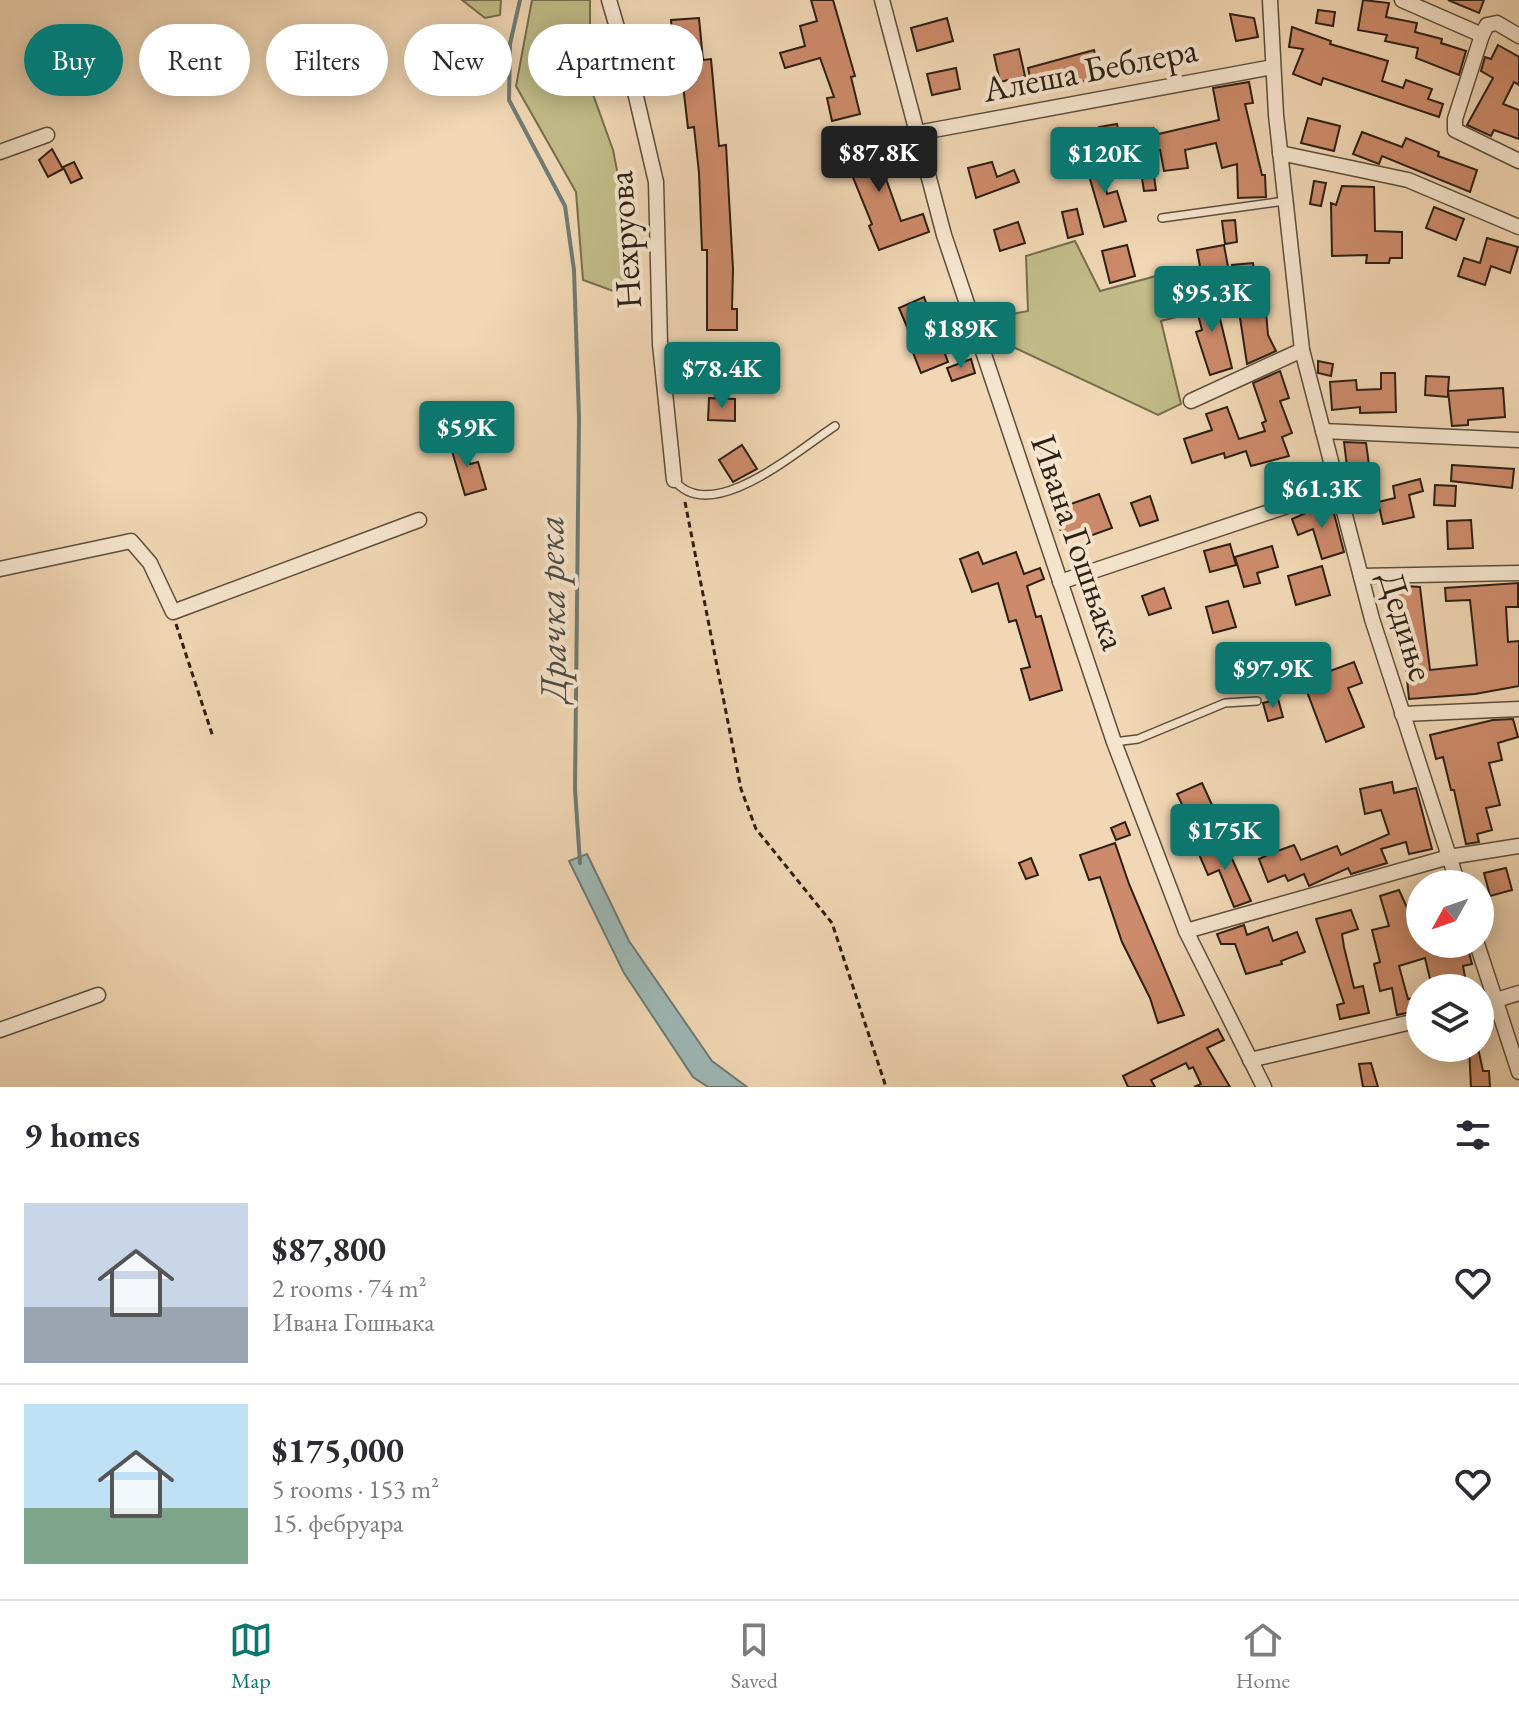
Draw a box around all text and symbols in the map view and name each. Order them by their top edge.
chip: Buy [24,24,123,96]
chip: Rent [139,24,250,96]
chip: Filters [266,24,388,96]
chip: New [404,24,512,96]
chip: Apartment [528,24,703,96]
street label: Алеша Беблера [978,25,1202,113]
pin: $87.8K [814,126,944,194]
pin: $120K [1049,127,1161,195]
text: $87.8K [839,135,919,169]
text: $120K [1068,136,1142,170]
street label: Нехруова [596,169,652,311]
pin: $95.3K [1147,266,1277,334]
text: $95.3K [1172,275,1252,309]
pin: $189K [905,302,1017,370]
text: $189K [924,311,998,345]
pin: $78.4K [657,342,787,410]
text: $78.4K [682,351,762,385]
pin: $59K [420,401,514,469]
text: $59K [437,410,497,444]
street label: Ивана Гошњака [1020,428,1138,657]
pin: $61.3K [1257,462,1387,530]
text: $61.3K [1282,471,1362,505]
water label: Драчка река [525,515,577,706]
street label: Дедиње [1368,566,1446,686]
pin: $97.9K [1208,642,1338,710]
text: $97.9K [1233,651,1313,685]
pin: $175K [1169,804,1281,872]
text: $175K [1188,813,1262,847]
north arrow [1406,870,1494,958]
map controls [1406,870,1494,1062]
button: layers [1406,974,1494,1062]
text: 9 homes [24,1113,140,1157]
icon: filters [1451,1113,1495,1157]
text: $87,800 [272,1227,386,1271]
icon: home [88,1235,184,1331]
icon: heart [1451,1261,1495,1305]
text: 2 rooms · 74 m² [272,1271,427,1305]
text: Ивана Гошњака [272,1305,435,1339]
text: $175,000 [272,1428,404,1472]
icon: home [88,1436,184,1532]
icon: heart [1451,1462,1495,1506]
text: 5 rooms · 153 m² [272,1472,439,1506]
text: 15. фебруара [272,1506,403,1540]
tab: Map [229,1618,273,1695]
tab: Saved [731,1618,778,1695]
tab: Home [1236,1618,1290,1695]

